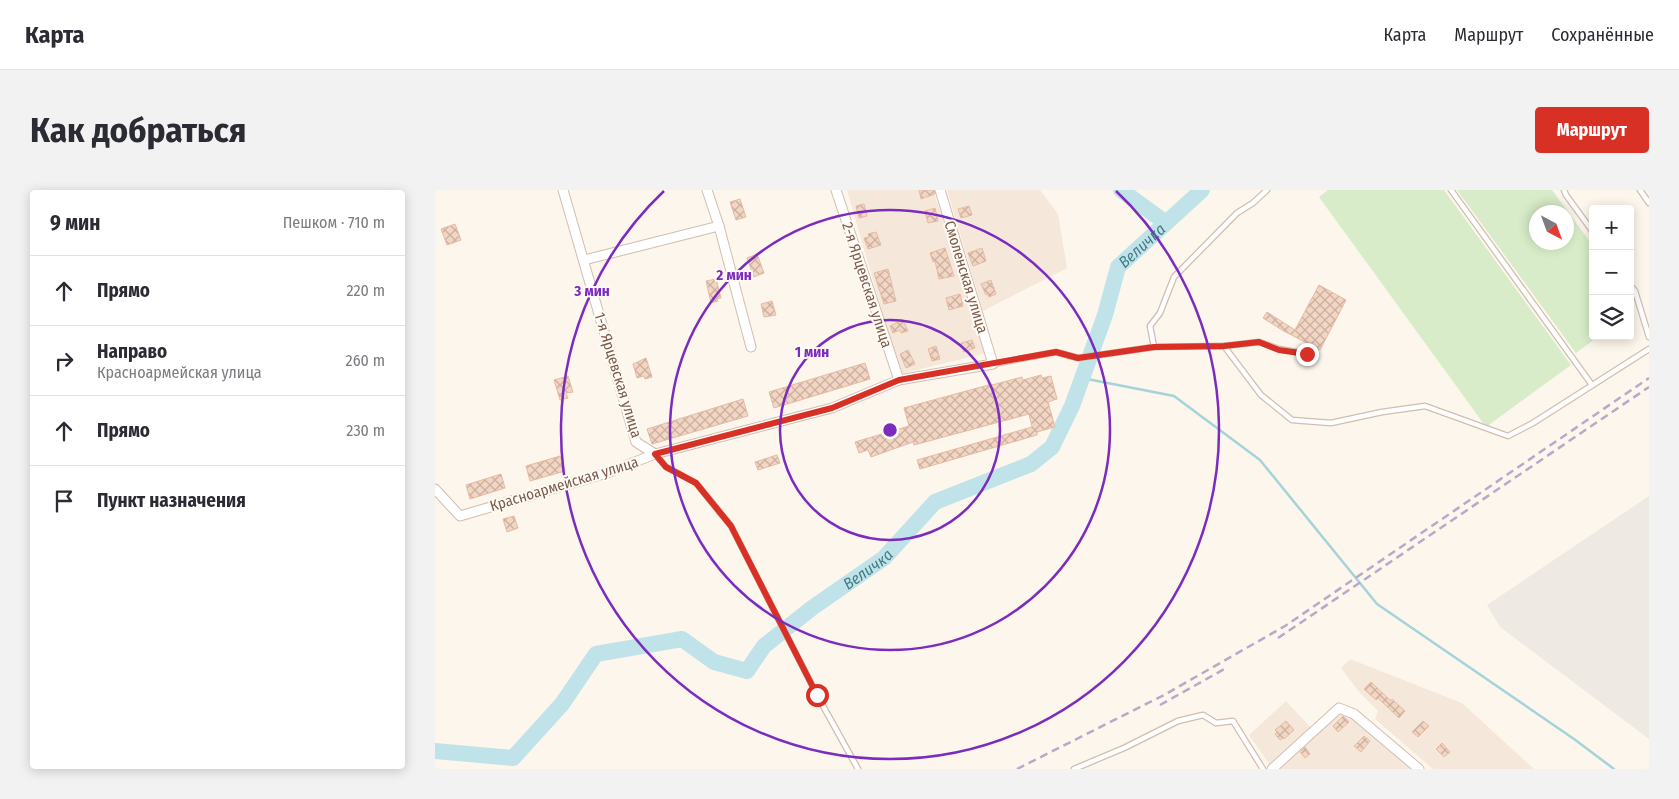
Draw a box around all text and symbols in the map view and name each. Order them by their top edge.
text: Карта [25,21,84,49]
text: Карта [1383,24,1426,46]
text: Маршрут [1454,24,1523,46]
text: Сохранённые [1551,24,1654,46]
button: Маршрут [1535,107,1649,153]
text: Как добраться [30,109,247,151]
north arrow [1529,205,1574,250]
map controls [1589,205,1634,340]
button: + [1589,205,1634,250]
text: 9 мин [50,210,101,236]
text: Пешком · 710 m [283,213,385,232]
street label: Смоленская улица [940,219,992,335]
water label: Величка [1114,219,1169,271]
street label: 2-я Ярцевская улица [838,220,896,350]
button: − [1589,250,1634,295]
text: 2 мин [715,266,752,284]
icon: ahead [50,277,78,305]
text: Прямо [97,279,150,302]
text: 220 m [346,281,385,300]
text: 3 мин [573,282,610,300]
button: layers [1589,295,1634,340]
street label: 1-я Ярцевская улица [590,310,646,440]
text: Направо [97,340,167,363]
text: 1 мин [795,343,829,361]
route end [1296,343,1319,366]
icon: right [50,347,78,375]
text: 260 m [346,351,385,370]
text: Красноармейская улица [97,363,262,382]
icon: ahead [50,417,78,445]
text: Прямо [97,419,150,442]
text: 230 m [346,421,385,440]
centre of rings [881,421,899,439]
street label: Красноармейская улица [488,453,640,515]
icon: arrive [50,487,78,515]
text: Пункт назначения [97,489,246,512]
water label: Величка [839,545,897,593]
route start [806,684,829,707]

